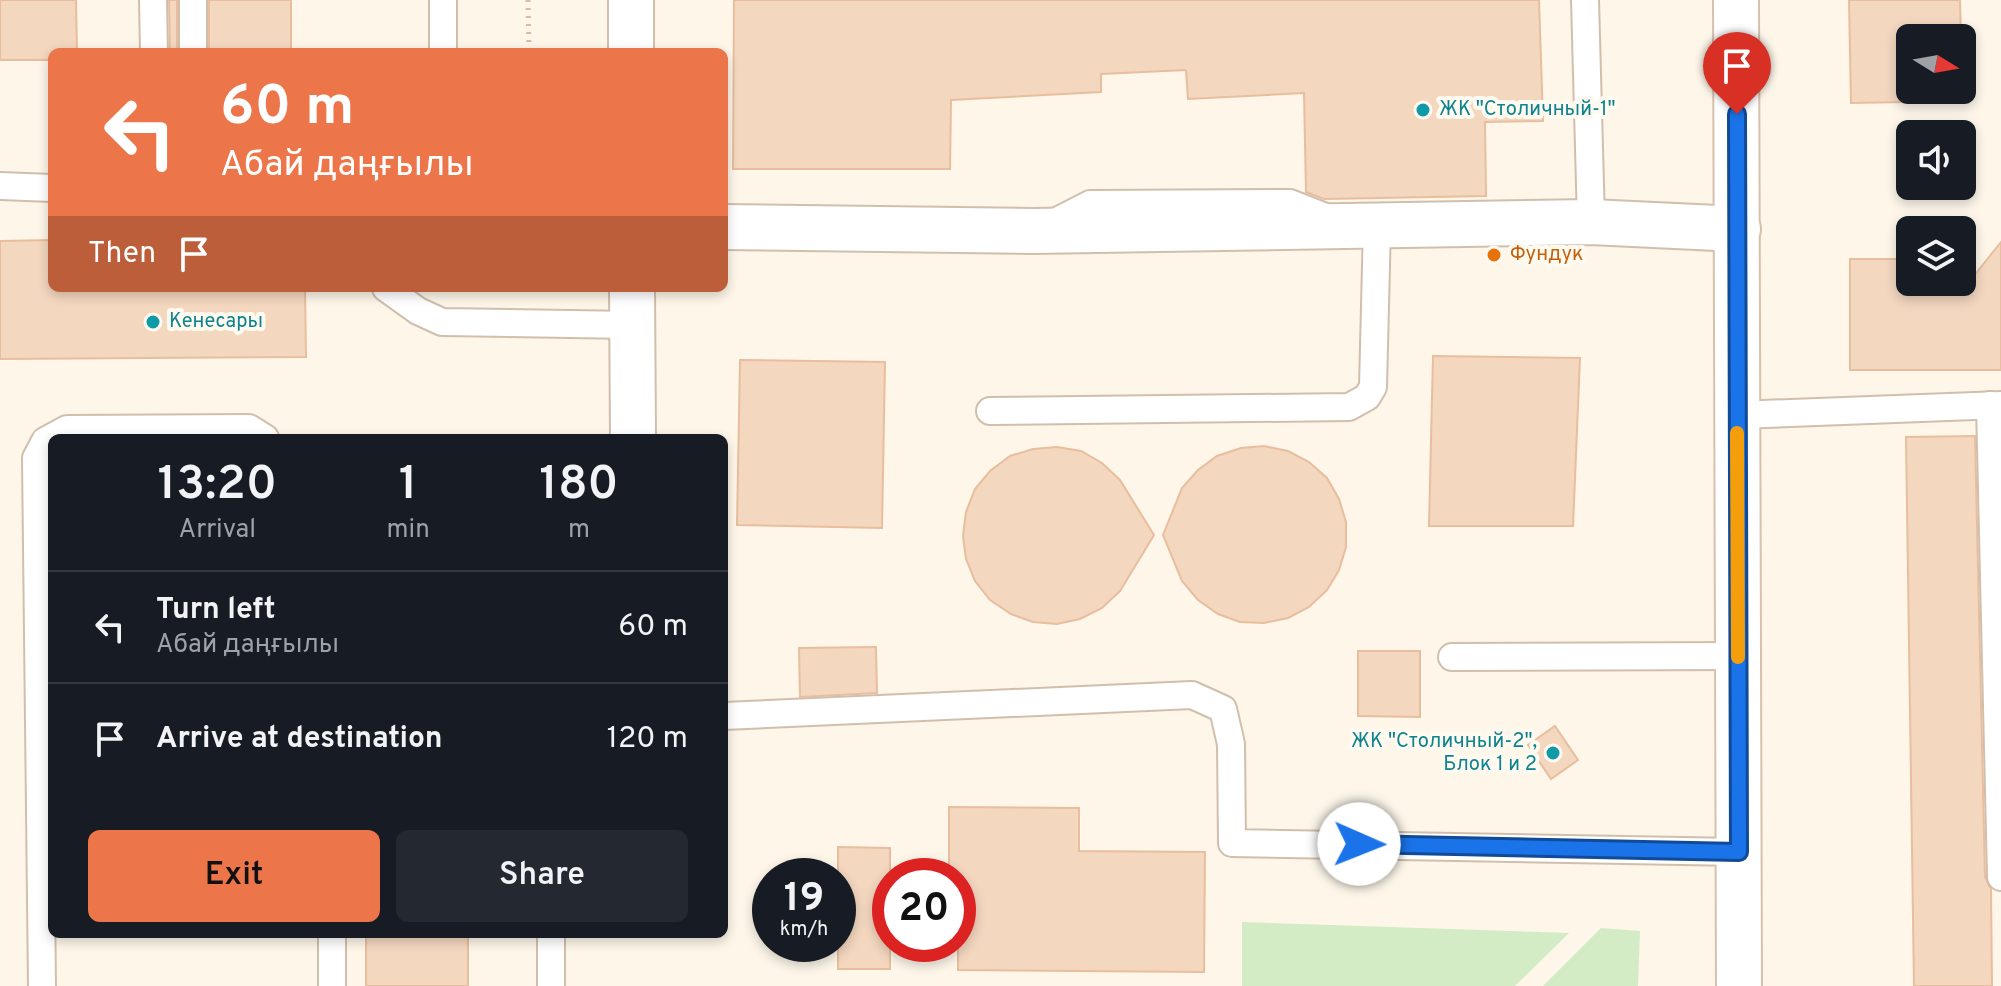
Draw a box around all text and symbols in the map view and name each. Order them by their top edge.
north arrow [1896,24,1976,104]
map controls [1896,24,1976,296]
pin [1703,32,1771,114]
icon: arrive [1715,44,1759,88]
text: 60 m [220,74,354,144]
icon: left [88,80,192,184]
place label: ЖК "Столичный-1" [1439,97,1616,123]
marker: ЖК "Столичный-1" [1414,101,1432,119]
button: sound [1896,120,1976,200]
text: Абай даңғылы [220,143,473,189]
button: layers [1896,216,1976,296]
icon: arrive [172,232,216,276]
text: Then [88,236,156,273]
place label: Фундук [1510,242,1584,268]
marker: Фундук [1485,246,1503,264]
place label: Кенесары [169,309,263,335]
marker: Кенесары [144,313,162,331]
text: 13:20 [157,456,277,516]
text: 1 [399,456,418,516]
text: 180 [539,456,619,516]
text: Arrival [179,514,256,547]
text: min [387,514,430,547]
text: m [568,514,590,547]
text: Turn left [156,592,276,629]
icon: left [88,605,132,649]
text: 60 m [618,609,688,646]
text: Абай даңғылы [156,629,339,662]
icon: arrive [88,717,132,761]
text: Arrive at destination [156,721,442,758]
text: 120 m [607,721,688,758]
place label: ЖК "Столичный-2", Блок 1 и 2 [1351,729,1537,778]
marker: ЖК "Столичный-2", Блок 1 и 2 [1544,744,1562,762]
position arrow [1317,802,1401,886]
button: Exit [88,830,380,922]
button: Share [396,830,688,922]
speed limit sign: 20 [872,858,976,962]
text: 19 [784,875,824,925]
text: km/h [780,917,828,943]

